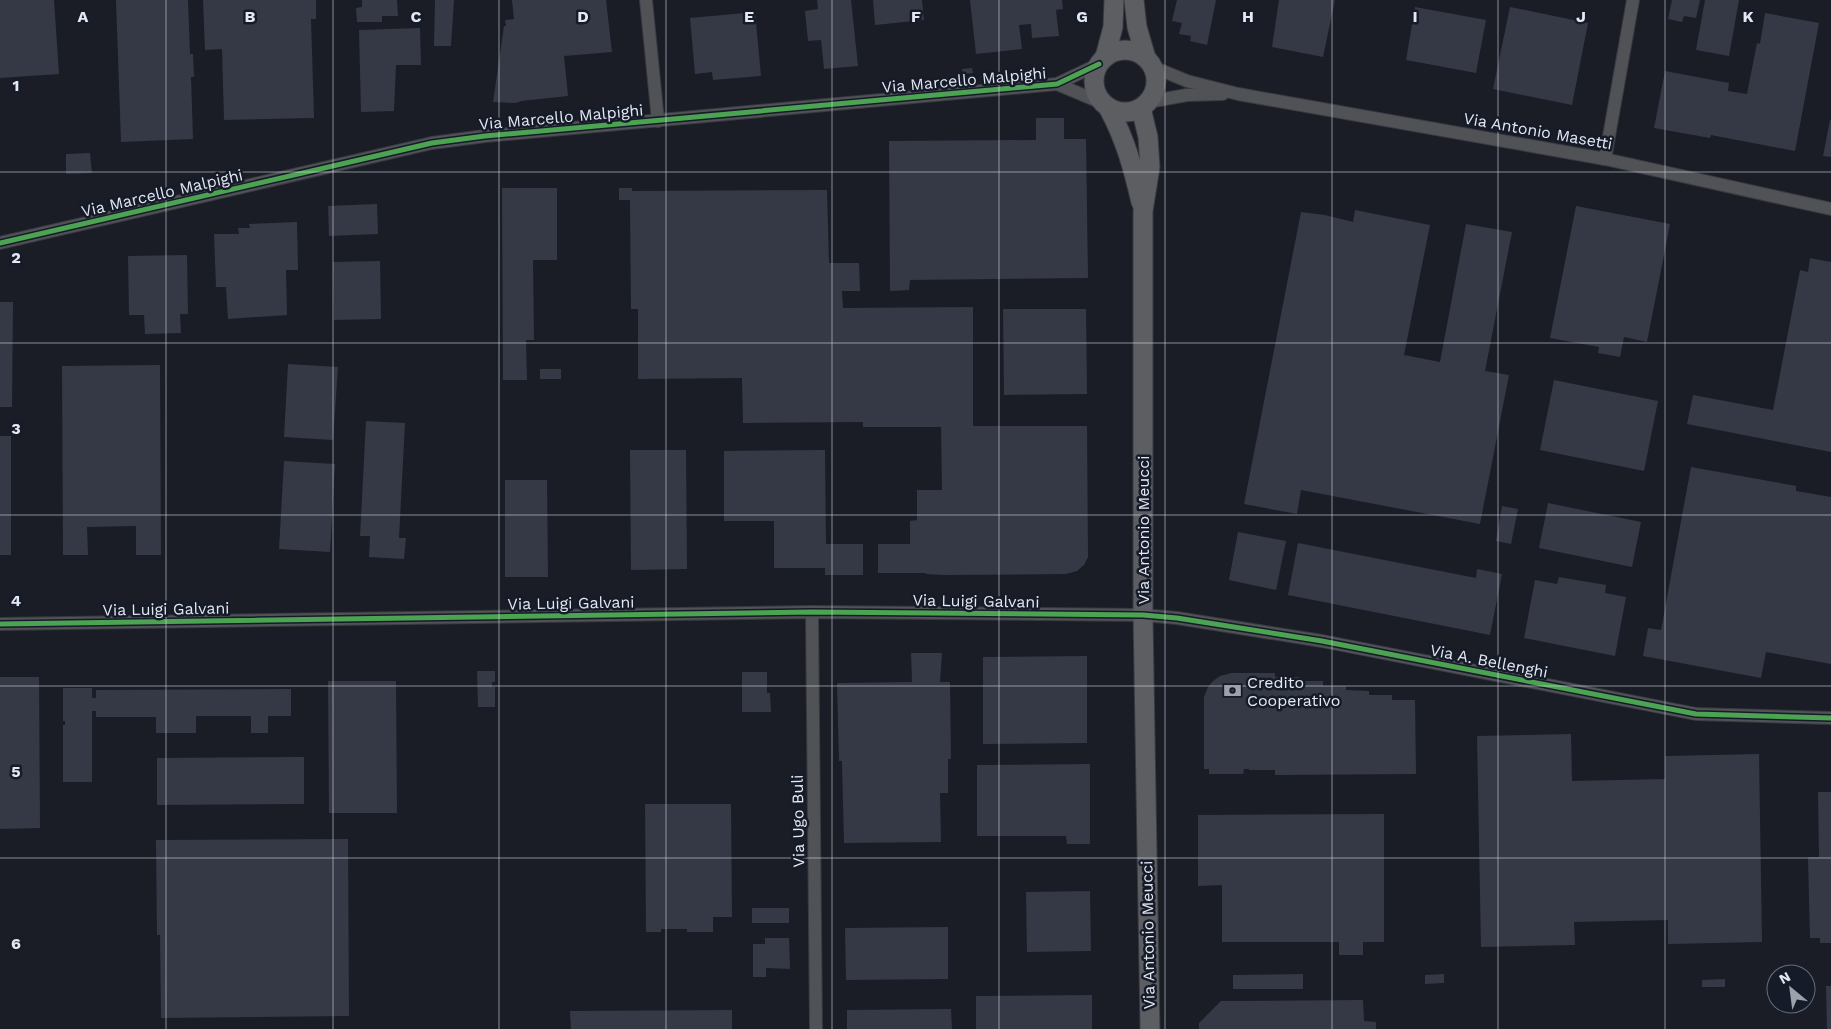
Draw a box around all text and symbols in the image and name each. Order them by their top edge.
text: A [78,7,89,26]
text: B [245,7,256,26]
text: C [411,7,422,26]
text: D [577,7,589,26]
text: E [744,7,754,26]
text: F [911,7,921,26]
text: G [1076,7,1088,26]
text: H [1242,7,1254,26]
text: I [1412,7,1418,26]
text: J [1576,7,1586,26]
text: K [1742,7,1754,26]
street label: Via Marcello Malpighi [881,63,1047,97]
text: 1 [13,76,19,95]
street label: Via Marcello Malpighi [478,100,644,134]
street label: Via Antonio Masetti [1462,109,1614,153]
street label: Via Marcello Malpighi [79,165,245,221]
text: 2 [11,248,21,267]
text: 3 [11,419,21,438]
street label: Via Antonio Meucci [1134,456,1153,604]
street label: Via Luigi Galvani [912,590,1040,612]
text: 4 [11,591,21,610]
street label: Via Luigi Galvani [507,592,635,614]
street label: Via Luigi Galvani [102,598,230,620]
street label: Via A. Bellenghi [1428,640,1550,682]
place label: Credito Cooperativo [1247,673,1340,710]
bank icon: Credito Cooperativo [1223,681,1243,701]
text: 5 [11,762,21,781]
street label: Via Ugo Buli [788,774,808,868]
street label: Via Antonio Meucci [1137,860,1159,1010]
text: 6 [11,934,21,953]
north arrow [1766,964,1816,1014]
text: N [1776,968,1793,987]

